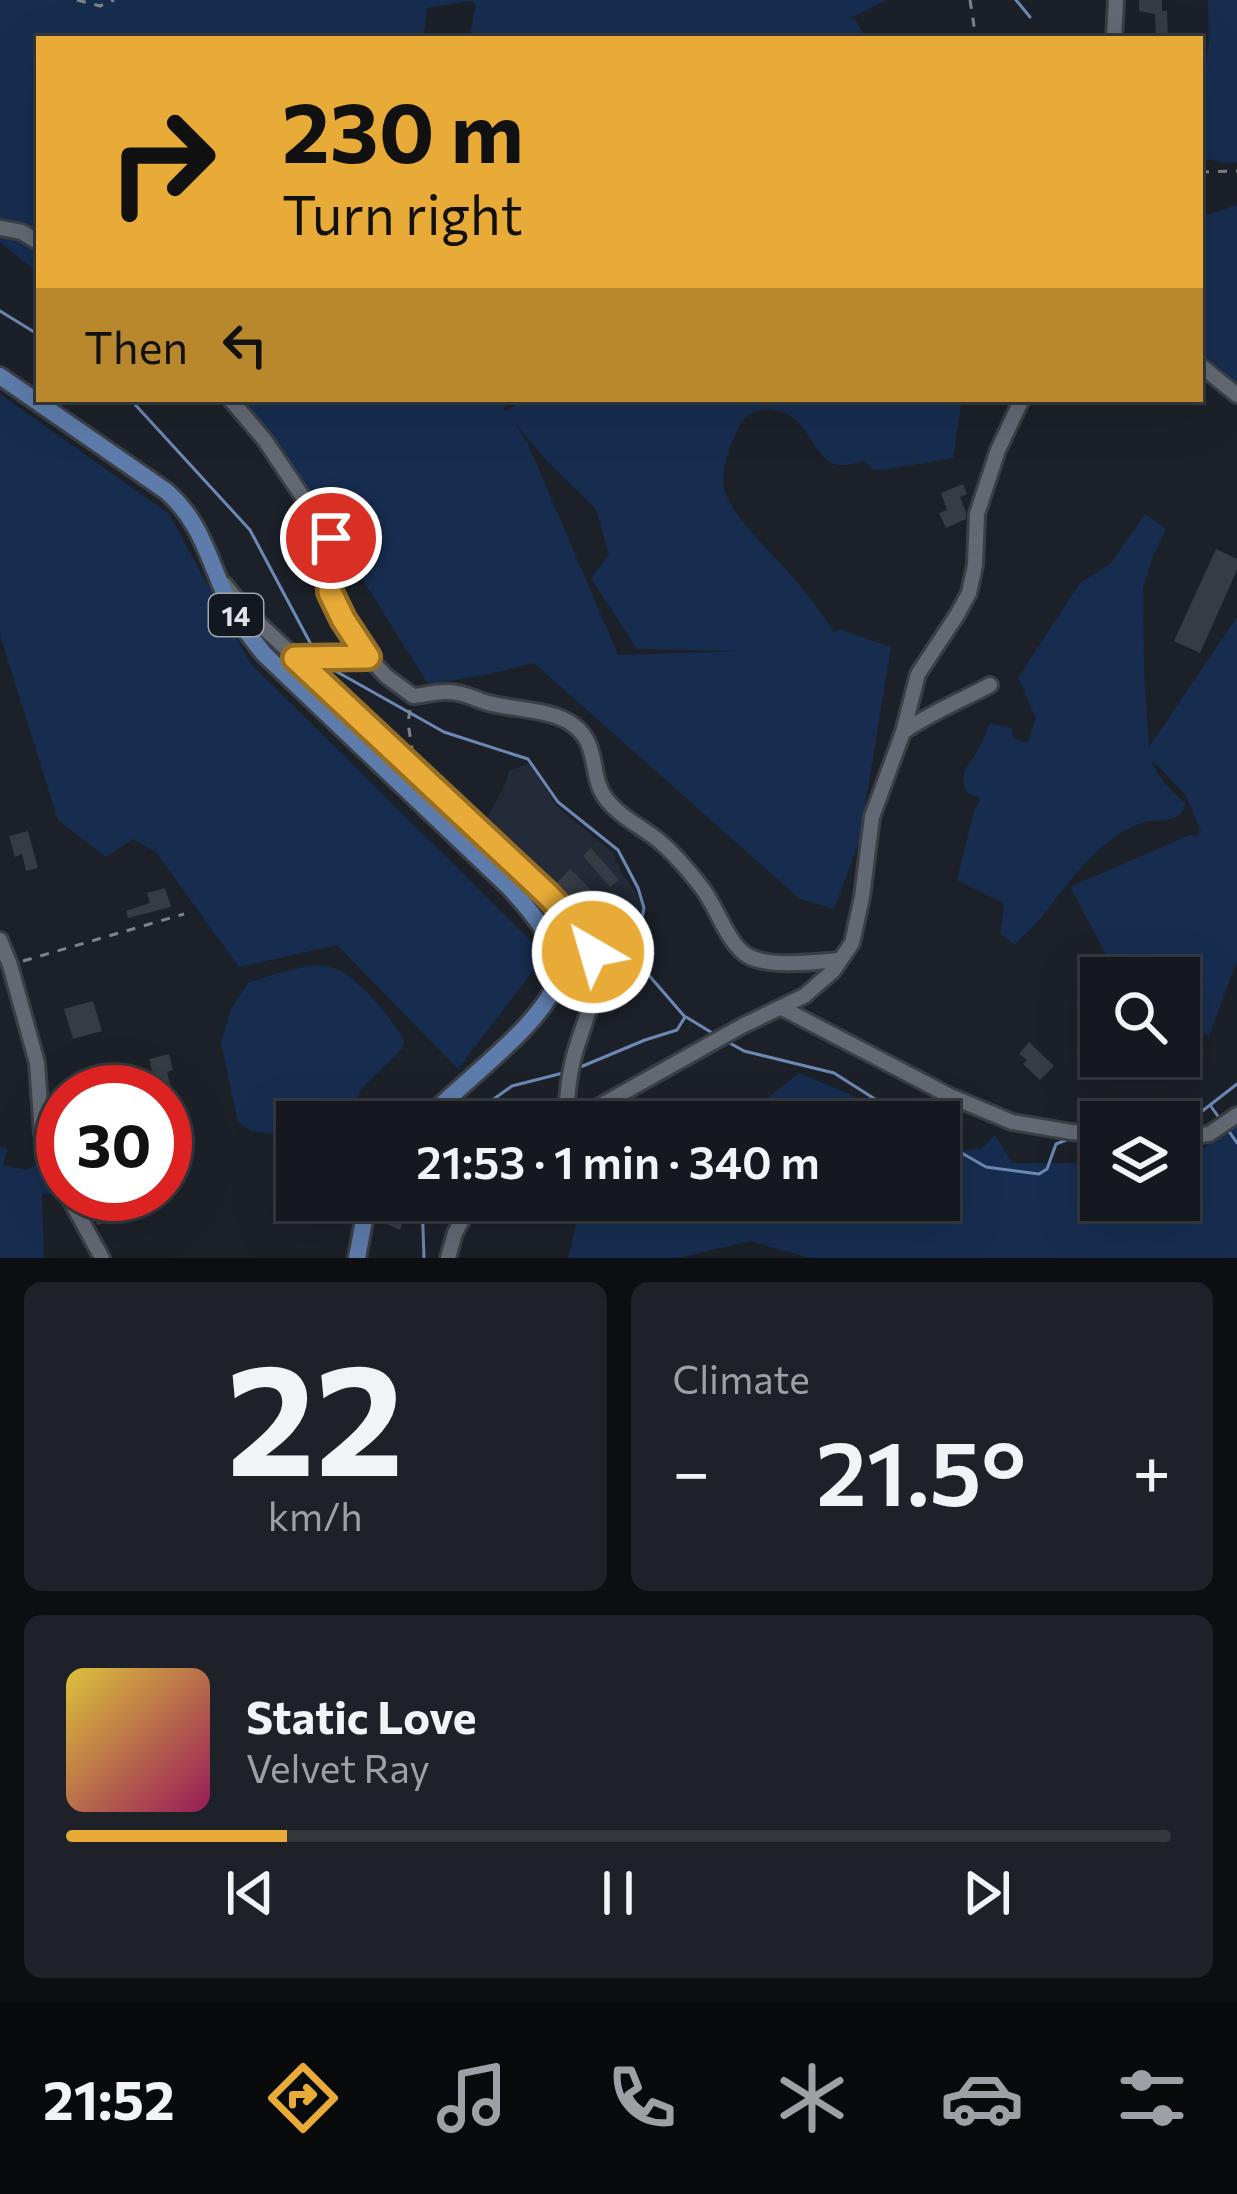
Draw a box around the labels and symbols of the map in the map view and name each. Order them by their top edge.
pin [280,487,382,589]
road number: 14 [209,594,263,636]
position arrow [530,889,656,1015]
speed limit sign: 30 [36,1065,192,1221]

